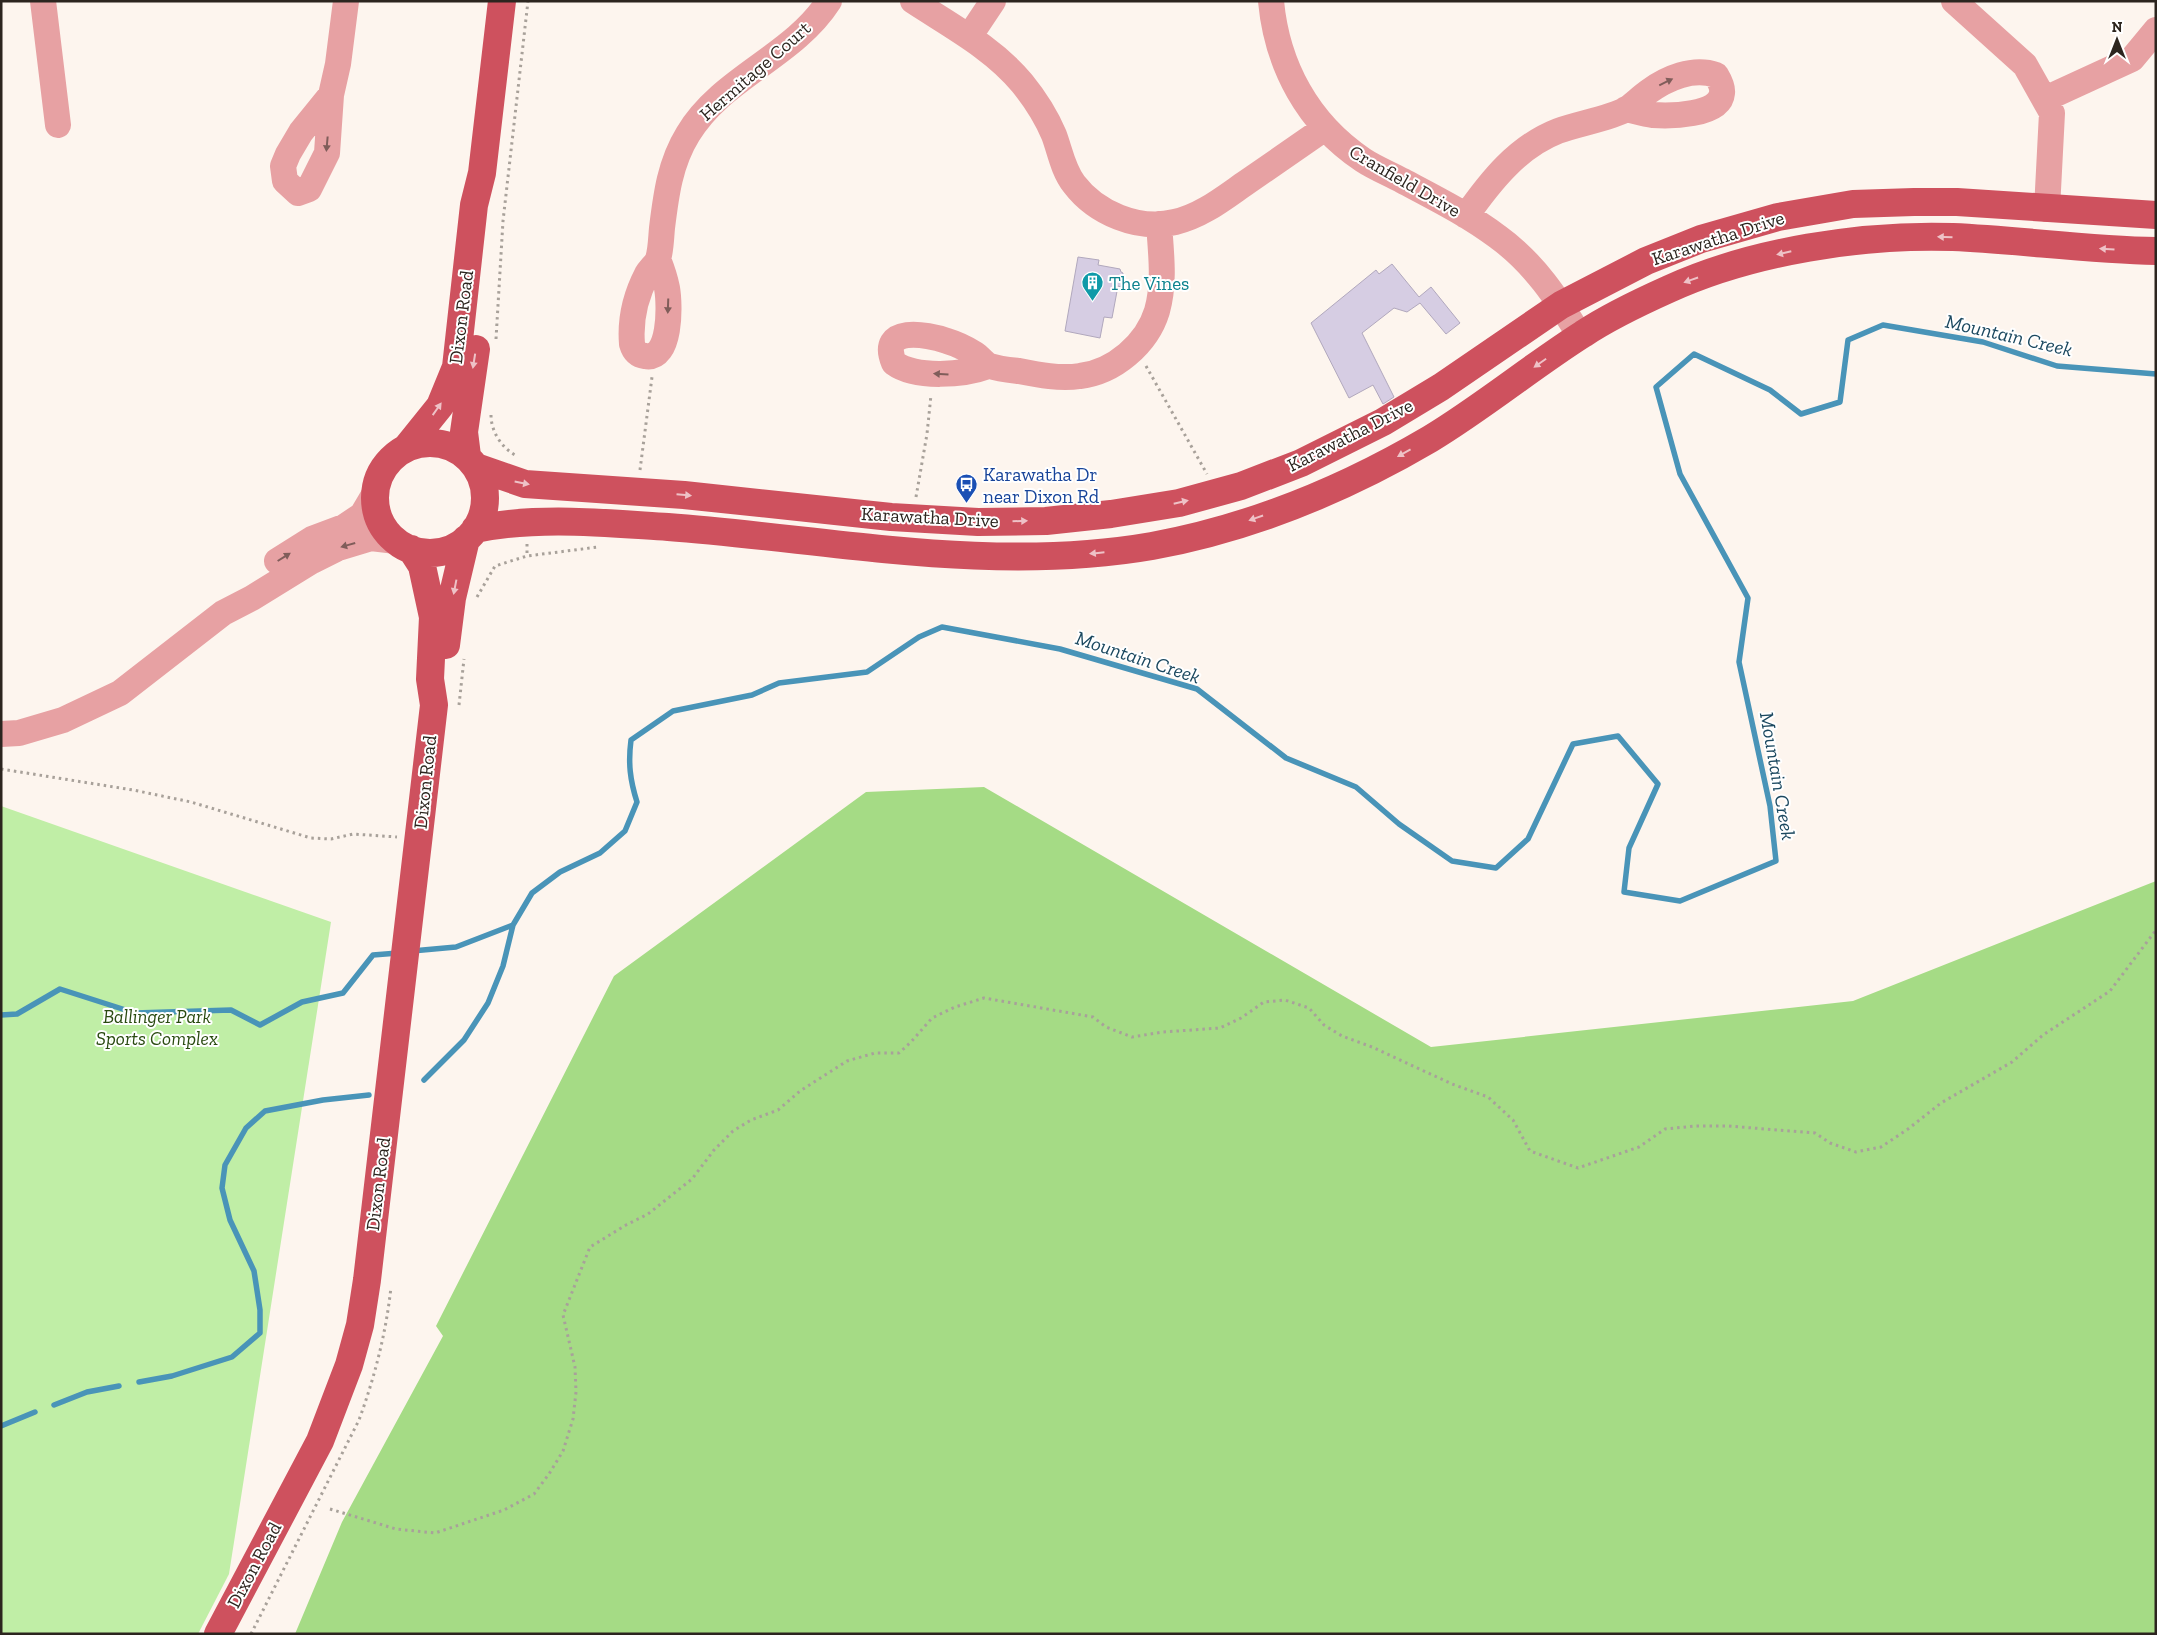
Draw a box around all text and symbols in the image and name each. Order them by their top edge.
north arrow [2092,15,2142,65]
street label: Hermitage Court [695,16,815,126]
text: N [2112,19,2123,36]
one-way arrow [1659,78,1673,86]
one-way arrow [323,136,331,152]
street label: Cranfield Drive [1345,140,1465,222]
street label: Karawatha Drive [1649,206,1787,270]
one-way arrow [1937,233,1953,241]
one-way arrow [2099,244,2115,252]
one-way arrow [1776,249,1791,257]
street label: Dixon Road [444,268,478,365]
building icon: The Vines [1081,271,1105,302]
place label: The Vines [1109,272,1189,295]
one-way arrow [1684,277,1699,284]
one-way arrow [664,298,672,314]
water label: Mountain Creek [1943,309,2075,361]
one-way arrow [470,353,478,369]
one-way arrow [1533,358,1546,368]
one-way arrow [932,369,948,377]
street label: Karawatha Drive [1283,393,1417,477]
one-way arrow [432,402,442,416]
one-way arrow [1397,449,1411,457]
place label: Karawatha Dr near Dixon Rd [983,463,1100,508]
bus stop icon: Karawatha Dr near Dixon Rd [955,473,979,504]
one-way arrow [515,479,531,487]
one-way arrow [676,492,692,500]
one-way arrow [1174,498,1189,506]
street label: Karawatha Drive [861,502,999,532]
one-way arrow [1248,515,1263,523]
one-way arrow [1013,517,1029,525]
one-way arrow [341,541,356,549]
one-way arrow [1089,549,1105,557]
one-way arrow [277,552,291,562]
one-way arrow [450,579,458,595]
water label: Mountain Creek [1073,626,1203,688]
water label: Mountain Creek [1755,710,1801,842]
street label: Dixon Road [409,734,441,830]
park label: Ballinger Park Sports Complex [96,1005,218,1050]
street label: Dixon Road [361,1135,395,1232]
street label: Dixon Road [222,1518,286,1612]

